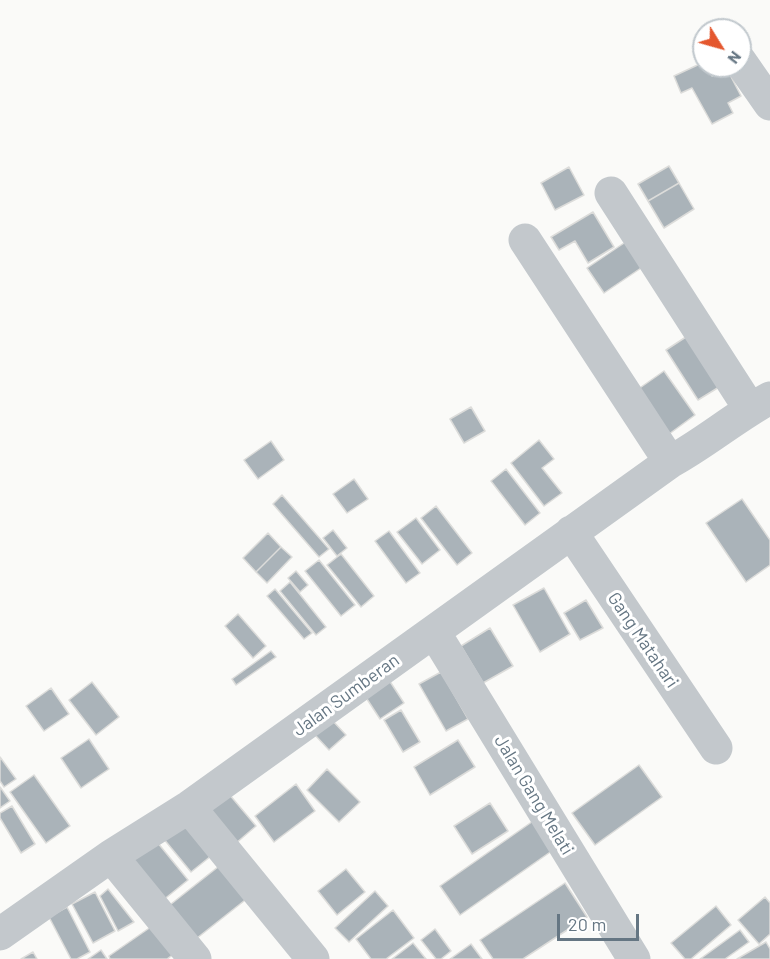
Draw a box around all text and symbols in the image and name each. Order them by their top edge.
north arrow [692,18,752,78]
text: N [724,48,746,68]
street label: Gang Matahari [603,588,683,692]
street label: Jalan Sumberan [289,649,403,741]
street label: Jalan Gang Melati [490,731,578,859]
scale bar [560,902,642,940]
text: 20 m [568,913,606,935]

